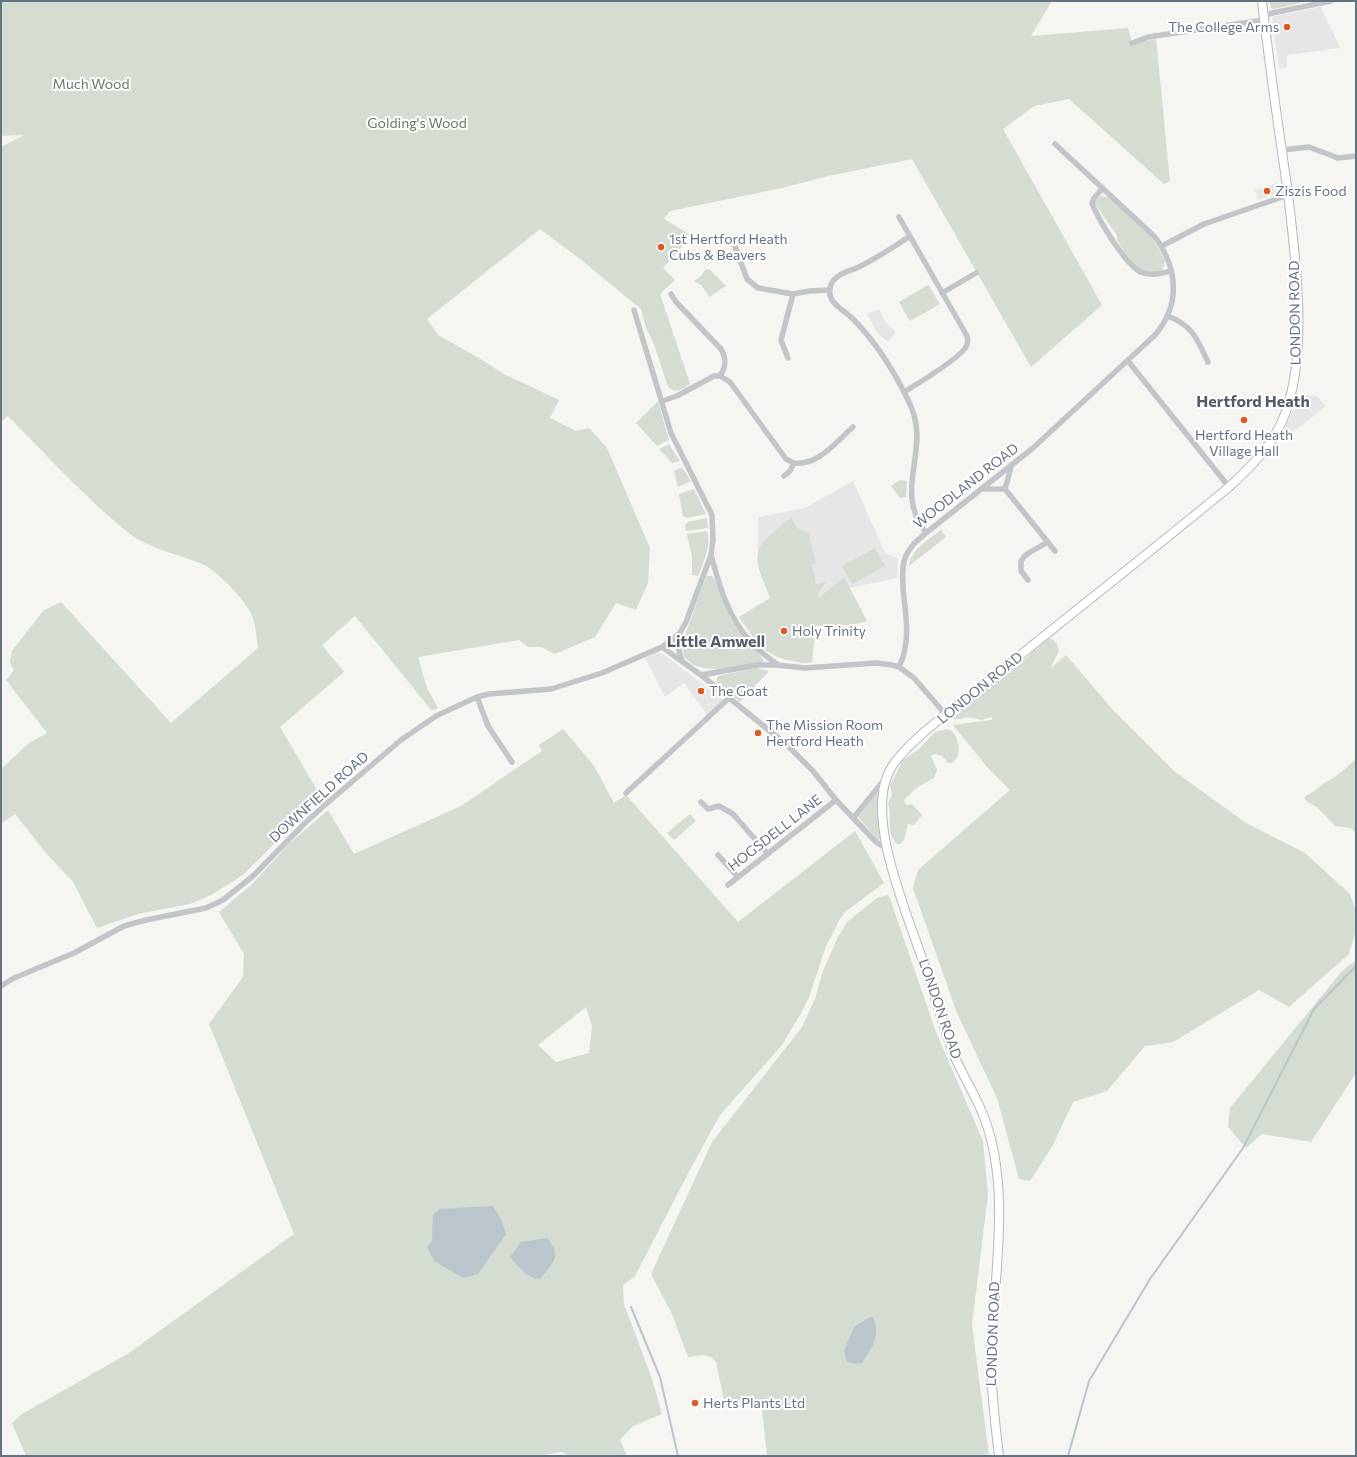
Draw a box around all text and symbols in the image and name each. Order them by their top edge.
place label: The College Arms [1168,19,1279,35]
marker: The College Arms [1282,22,1292,32]
park label: Much Wood [53,76,129,92]
park label: Golding's Wood [367,115,467,131]
place label: Ziszis Food [1275,183,1347,199]
marker: Ziszis Food [1262,186,1272,196]
place label: 1st Hertford Heath Cubs & Beavers [669,231,788,264]
marker: 1st Hertford Heath Cubs & Beavers [656,242,666,252]
street label: LONDON ROAD [1286,260,1304,366]
district label: Hertford Heath [1196,392,1310,412]
marker: Hertford Heath Village Hall [1239,415,1249,425]
place label: Hertford Heath Village Hall [1195,427,1293,460]
street label: WOODLAND ROAD [910,440,1022,532]
place label: Holy Trinity [792,623,866,639]
marker: Holy Trinity [779,626,789,636]
district label: Little Amwell [667,632,765,652]
street label: LONDON ROAD [934,648,1026,728]
place label: The Goat [709,683,768,699]
marker: The Goat [696,686,706,696]
place label: The Mission Room Hertford Heath [766,717,883,750]
marker: The Mission Room Hertford Heath [753,728,763,738]
street label: DOWNFIELD ROAD [266,748,372,846]
street label: HOGSDELL LANE [725,791,825,875]
street label: LONDON ROAD [915,957,965,1061]
street label: LONDON ROAD [983,1281,1003,1387]
place label: Herts Plants Ltd [703,1395,805,1411]
marker: Herts Plants Ltd [690,1398,700,1408]

